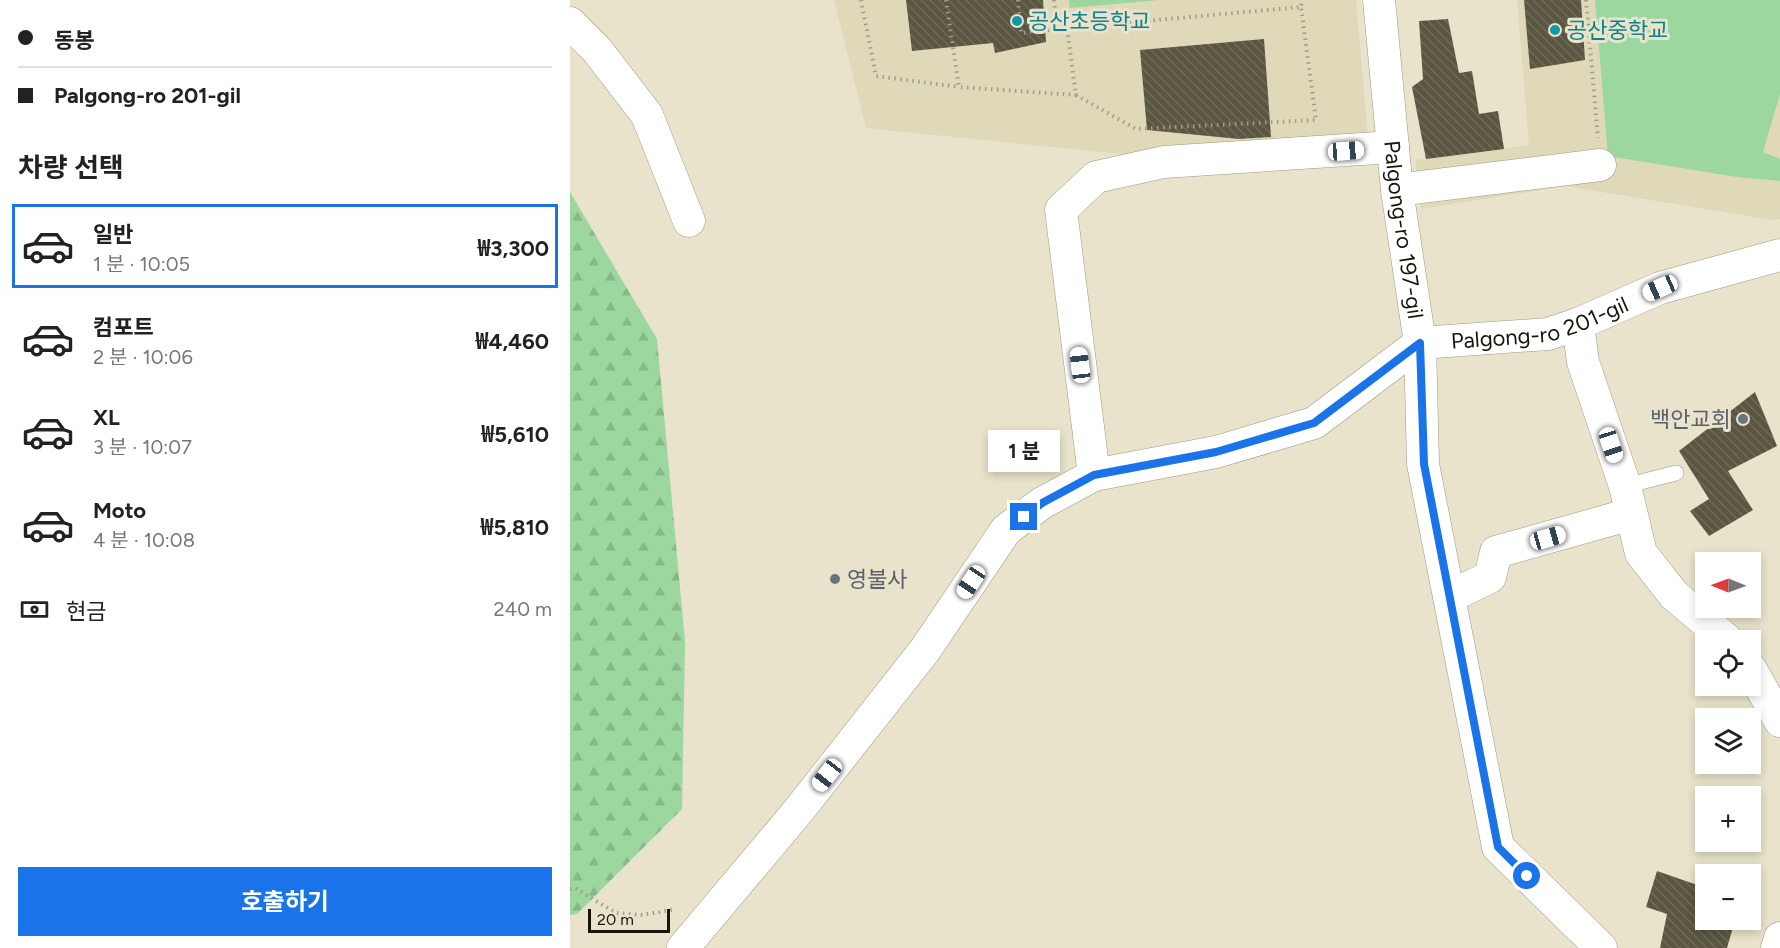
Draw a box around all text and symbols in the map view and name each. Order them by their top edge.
place label: 공산초등학교 [1029,8,1150,35]
marker: 공산초등학교 [1010,14,1024,28]
place label: 공산중학교 [1567,17,1668,44]
marker: 공산중학교 [1548,23,1562,37]
text: 동봉 [54,27,94,54]
text: Palgong-ro 201-gil [54,82,241,109]
street label: Palgong-ro 197-gil [1378,139,1429,321]
car [1327,141,1365,161]
text: 차량 선택 [18,151,124,184]
icon: car [21,219,75,273]
text: 일반 [93,221,133,248]
text: ₩3,300 [477,235,549,262]
text: 1 분 · 10:05 [93,252,190,276]
car [1640,272,1680,304]
street label: Palgong-ro 201-gil [1450,291,1632,355]
icon: car [21,312,75,366]
text: 컴포트 [93,314,154,341]
text: ₩4,460 [475,328,549,355]
text: 2 분 · 10:06 [93,345,193,369]
car [1069,346,1091,384]
text: XL [93,404,120,431]
icon: car [21,405,75,459]
place label: 백안교회 [1650,406,1731,433]
marker: 백안교회 [1736,412,1750,426]
text: ₩5,610 [481,421,549,448]
car [1597,425,1625,465]
callout: 1 분 [988,430,1060,472]
text: 3 분 · 10:07 [93,435,192,459]
text: 1 분 [1008,439,1040,463]
text: Moto [93,497,146,524]
icon: car [21,498,75,552]
route end [1010,503,1037,530]
text: ₩5,810 [481,514,549,541]
car [1528,524,1568,552]
text: 4 분 · 10:08 [93,528,195,552]
north arrow [1695,552,1761,618]
map controls [1695,552,1761,930]
car [953,562,989,602]
place label: 영불사 [847,566,908,593]
marker: 영불사 [828,572,842,586]
icon: cash [18,593,51,626]
text: 240 m [494,597,552,621]
text: 현금 [66,598,106,625]
button: locate [1695,630,1761,696]
button: layers [1695,708,1761,774]
car [809,755,845,795]
button: + [1695,786,1761,852]
route start [1513,862,1540,889]
button: − [1695,864,1761,930]
button: 호출하기 [18,867,552,936]
scale bar [588,906,670,934]
text: 20 m [597,910,634,929]

